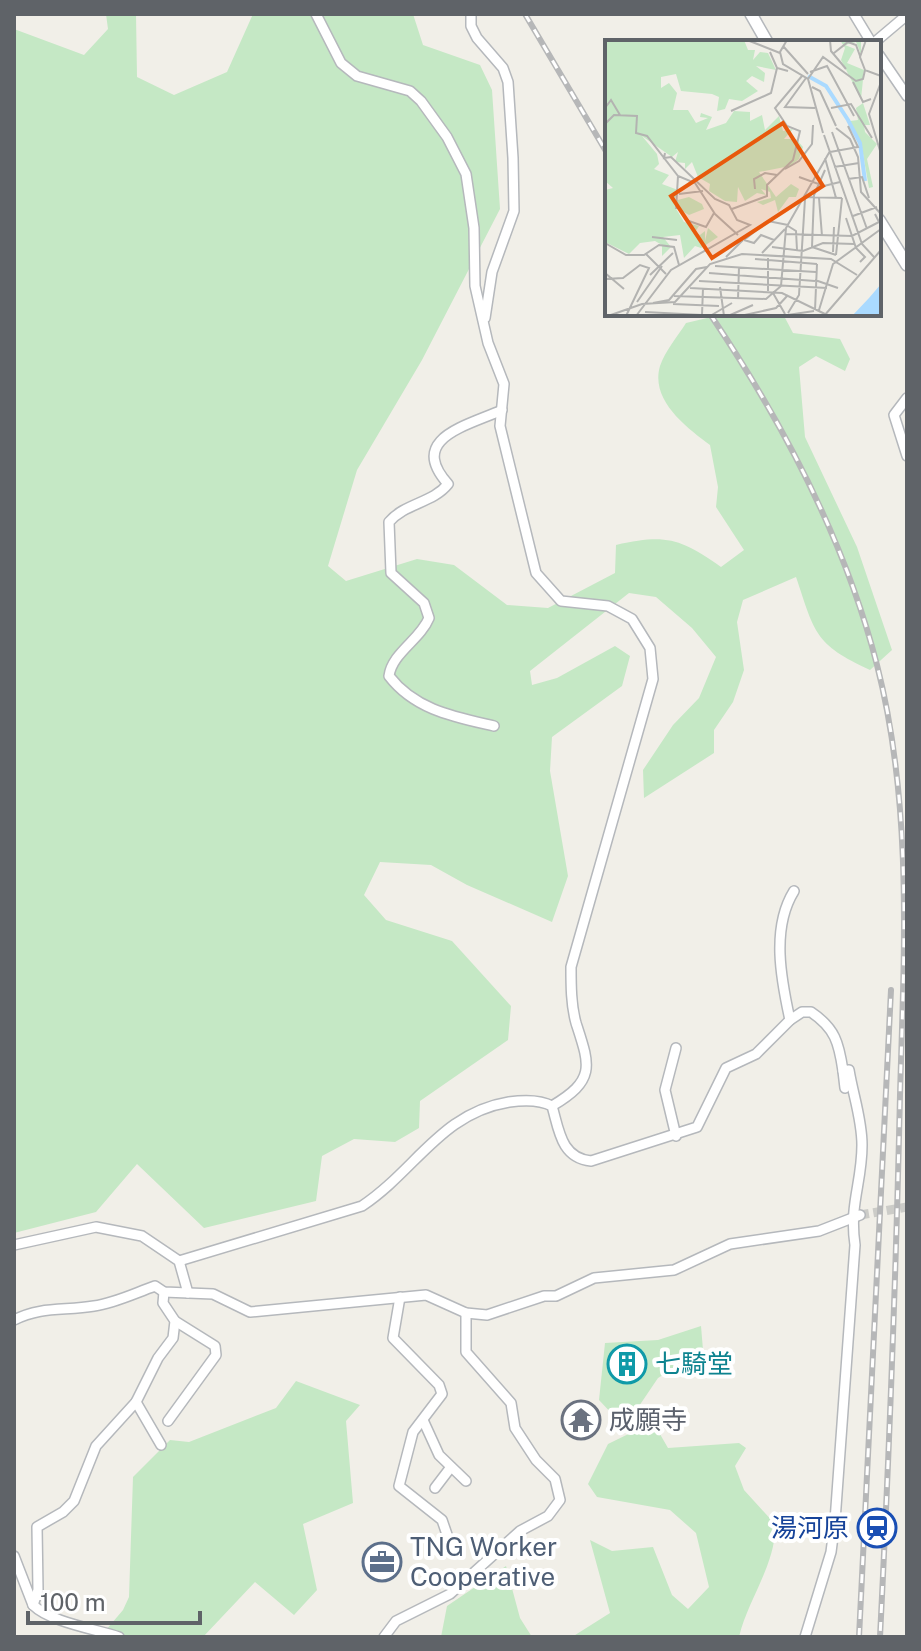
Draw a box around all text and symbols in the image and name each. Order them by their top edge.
inset map [605,40,881,316]
building icon: 七騎堂 [606,1343,648,1385]
place label: 七騎堂 [655,1348,733,1379]
temple icon: 成願寺 [560,1399,602,1441]
place label: 成願寺 [609,1404,687,1435]
station icon: 湯河原 [856,1507,898,1549]
place label: 湯河原 [771,1512,849,1543]
place label: TNG Worker Cooperative [410,1531,557,1592]
office icon: TNG Worker Cooperative [361,1541,403,1583]
scale bar [28,1575,200,1625]
text: 100 m [40,1588,106,1616]

